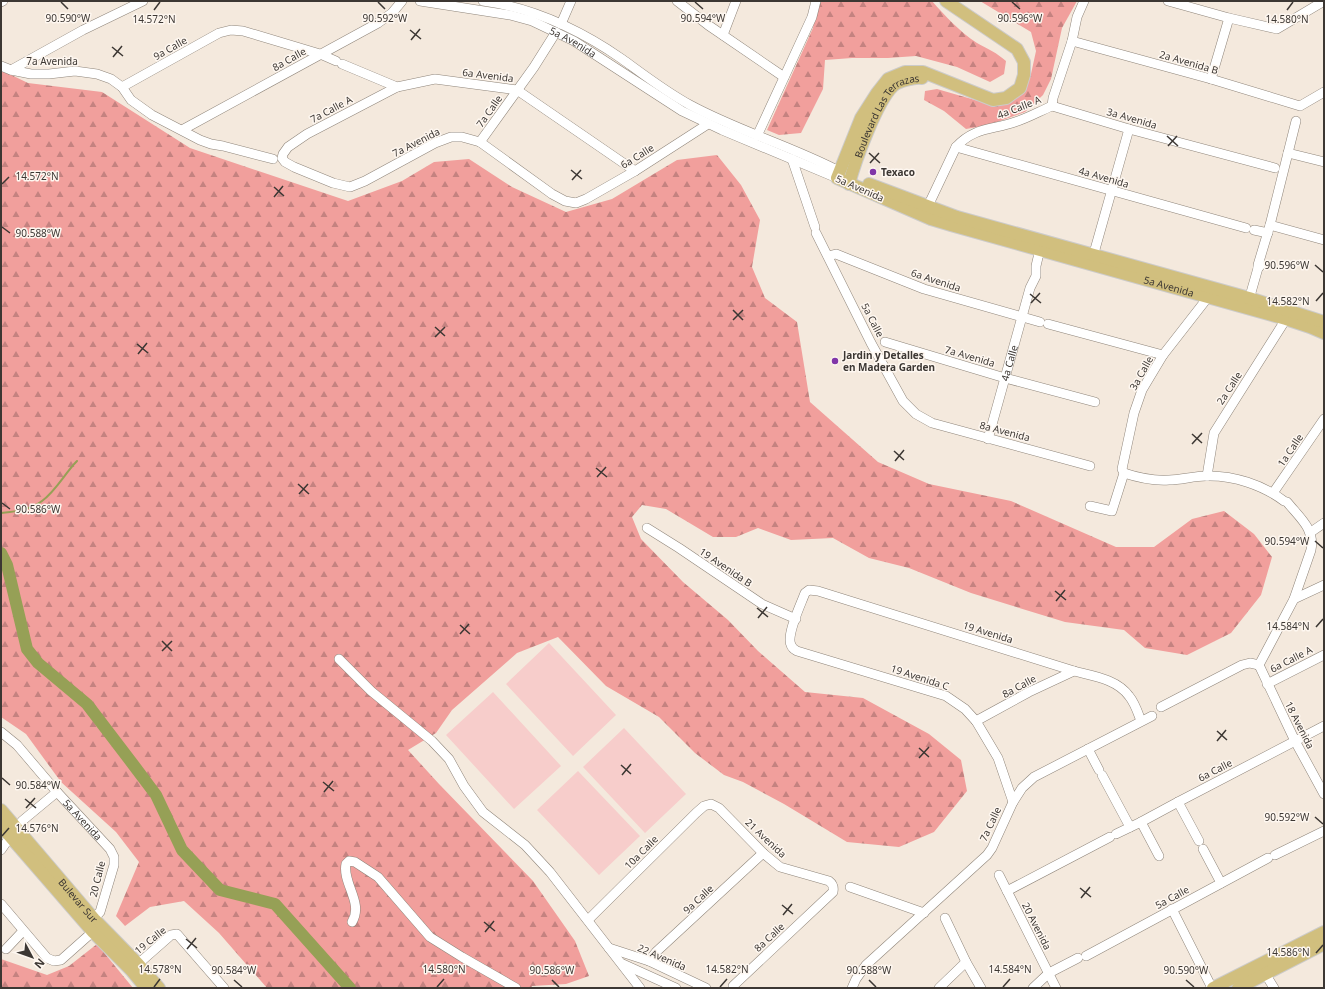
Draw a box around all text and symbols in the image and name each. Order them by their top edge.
text: 90.590°W [46,11,91,25]
text: 90.592°W [363,11,408,25]
text: 90.594°W [681,11,726,25]
text: 90.596°W [998,11,1043,25]
text: 14.572°N [132,12,176,26]
text: 14.580°N [1265,12,1309,26]
street label: 5a Avenida [547,23,599,61]
street label: 9a Calle [151,33,190,63]
street label: 8a Calle [270,44,309,74]
street label: 2a Avenida B [1158,47,1220,77]
street label: 7a Avenida [26,54,78,68]
street label: 6a Avenida [462,65,514,85]
street label: Boulevard Las Terrazas [851,71,920,160]
street label: 7a Calle A [308,92,355,126]
street label: 7a Calle [473,92,505,130]
street label: 4a Calle A [995,92,1043,122]
street label: 3a Avenida [1105,104,1159,132]
street label: 7a Avenida [390,124,442,160]
street label: 6a Calle [618,140,657,172]
street label: 4a Avenida [1077,163,1131,191]
place label: Texaco [881,165,915,179]
marker: Texaco [868,167,878,177]
text: 14.572°N [15,169,59,183]
street label: 5a Avenida [834,171,886,205]
text: 90.588°W [16,226,61,240]
text: 90.596°W [1265,258,1310,272]
street label: 6a Avenida [909,265,963,295]
street label: 5a Avenida [1142,272,1196,300]
text: 14.582°N [1266,294,1310,308]
street label: 5a Calle [858,300,888,340]
street label: 7a Avenida [943,342,997,370]
street label: 4a Calle [998,343,1021,382]
place label: Jardin y Detalles en Madera Garden [842,348,935,374]
street label: 3a Calle [1126,353,1156,392]
marker: Jardin y Detalles en Madera Garden [830,356,840,366]
street label: 2a Calle [1213,369,1245,407]
street label: 8a Avenida [978,418,1032,444]
street label: 1a Calle [1274,431,1306,469]
text: 90.586°W [16,502,61,516]
text: 90.594°W [1265,534,1310,548]
street label: 19 Avenida B [697,544,755,590]
street label: 19 Avenida [961,618,1015,646]
text: 14.584°N [1266,619,1310,633]
street label: 6a Calle A [1267,642,1315,676]
street label: 19 Avenida C [889,661,952,693]
street label: 8a Calle [1000,671,1039,701]
street label: 18 Avenida [1282,699,1318,751]
street label: 6a Calle [1195,755,1235,785]
text: 90.584°W [16,778,61,792]
street label: 5a Avenida [60,796,105,843]
street label: 7a Calle [976,804,1004,844]
text: 90.592°W [1265,810,1310,824]
street label: 21 Avenida [742,815,790,861]
text: 14.576°N [15,821,59,835]
street label: 10a Calle [621,832,661,872]
street label: 20 Calle [86,859,108,899]
street label: Bulevar Sur [55,875,101,926]
street label: 9a Calle [680,881,716,917]
street label: 5a Calle [1153,882,1192,912]
street label: 20 Avenida [1019,900,1055,952]
street label: 8a Calle [751,919,787,955]
street label: 19 Calle [131,923,169,957]
north arrow [12,937,52,977]
street label: 22 Avenida [635,940,689,974]
text: 14.586°N [1266,945,1310,959]
text: N [31,956,49,972]
text: 14.578°N [138,962,182,976]
text: 14.580°N [422,962,466,976]
text: 14.582°N [705,962,749,976]
text: 14.584°N [988,962,1032,976]
text: 90.584°W [212,963,257,977]
text: 90.586°W [530,963,575,977]
text: 90.588°W [847,963,892,977]
text: 90.590°W [1164,963,1209,977]

